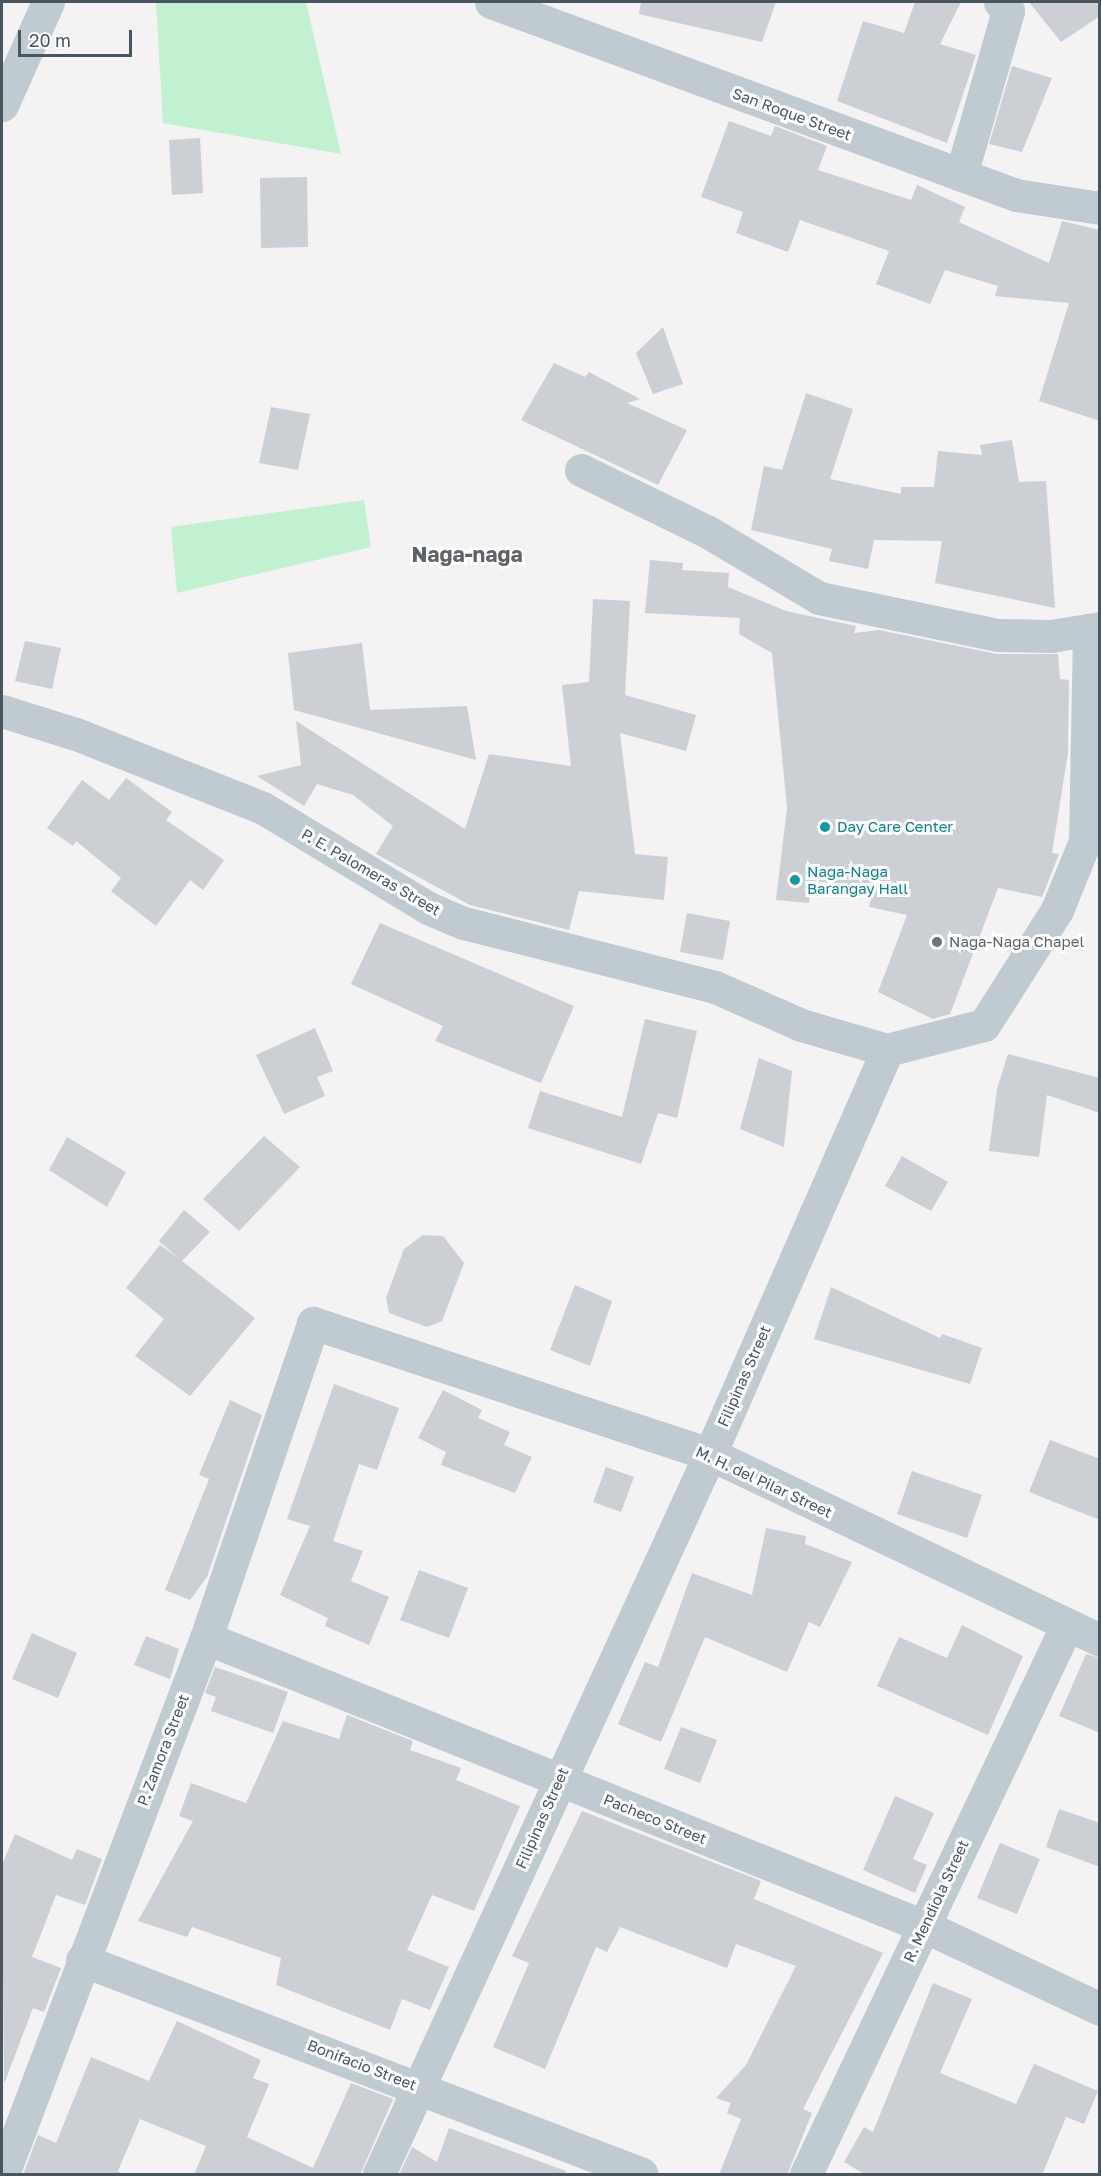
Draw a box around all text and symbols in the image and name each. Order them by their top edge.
scale bar [21,18,135,56]
text: 20 m [29,29,71,51]
street label: San Roque Street [730,84,854,144]
district label: Naga-naga [411,541,523,567]
place label: Day Care Center [837,818,953,836]
marker: Day Care Center [818,820,832,834]
street label: P. E. Palomeras Street [298,825,444,919]
place label: Naga-Naga Barangay Hall [807,862,908,897]
marker: Naga-Naga Barangay Hall [788,873,802,887]
place label: Naga-Naga Chapel [949,933,1084,951]
marker: Naga-Naga Chapel [930,935,944,949]
street label: Filipinas Street [714,1323,774,1429]
street label: M. H. del Pilar Street [693,1442,835,1522]
street label: P. Zamora Street [133,1692,193,1808]
street label: Filipinas Street [512,1765,572,1871]
street label: Pacheco Street [601,1790,709,1848]
street label: R. Mendiola Street [900,1837,972,1965]
street label: Bonifacio Street [305,2036,419,2094]

